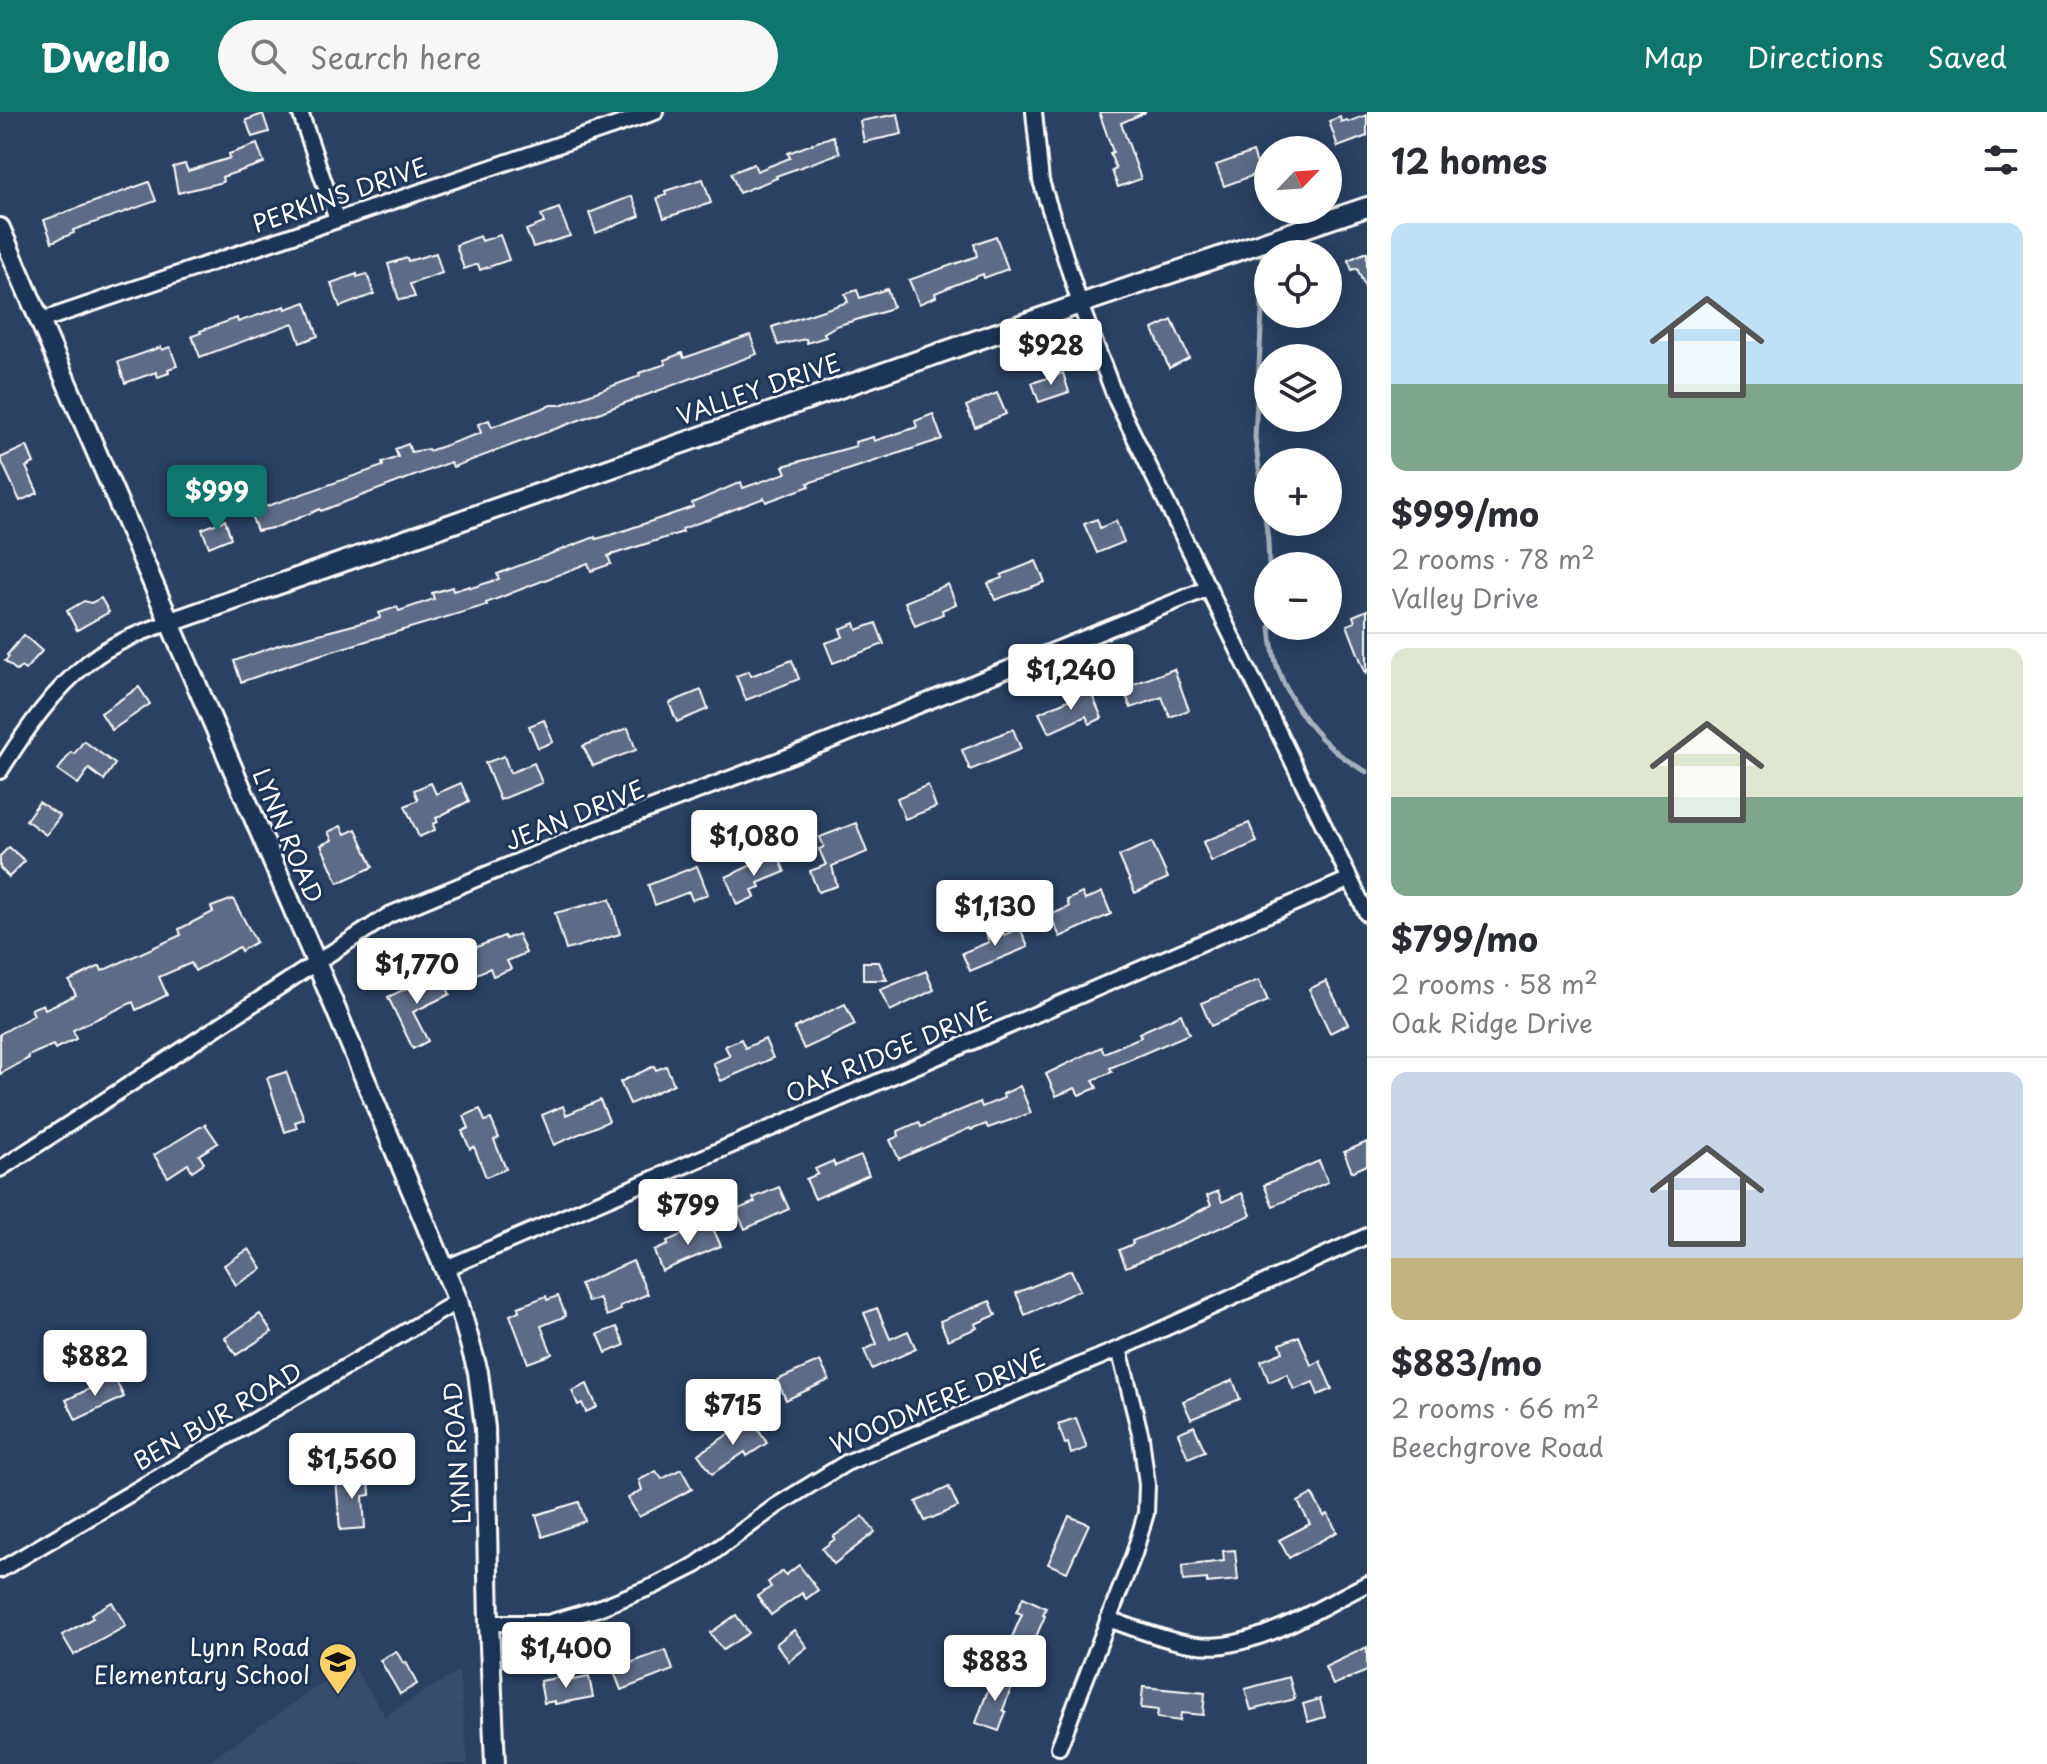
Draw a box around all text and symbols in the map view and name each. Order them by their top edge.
search box [218,20,778,92]
text: Dwello [40,28,170,85]
icon: search [246,34,290,78]
text: Search here [310,34,481,79]
text: Map [1644,35,1703,78]
text: Directions [1747,35,1884,78]
text: Saved [1928,35,2007,78]
text: 12 homes [1391,134,1547,186]
north arrow [1254,136,1342,224]
map controls [1254,136,1342,640]
icon: filters [1979,138,2023,182]
street label: PERKINS DRIVE [247,147,432,241]
button: locate [1254,240,1342,328]
icon: home [1635,275,1779,419]
pin: $928 [1004,319,1098,387]
text: $928 [1018,325,1084,364]
street label: VALLEY DRIVE [672,343,845,433]
button: layers [1254,344,1342,432]
button: + [1254,448,1342,536]
pin: $999 [170,465,264,533]
text: $999 [185,471,249,510]
text: $999/mo [1391,487,1539,539]
text: 2 rooms · 78 m² [1391,539,1595,578]
button: − [1254,552,1342,640]
text: Valley Drive [1391,578,1539,617]
pin: $1,240 [1006,644,1136,712]
text: $1,240 [1026,650,1116,689]
icon: home [1635,700,1779,844]
street label: LYNN ROAD [244,762,333,908]
street label: JEAN DRIVE [499,770,649,859]
pin: $1,080 [689,810,819,878]
text: $1,080 [709,816,799,855]
pin: $1,130 [930,880,1060,948]
text: $1,130 [954,886,1036,925]
text: $799/mo [1391,912,1538,964]
pin: $1,770 [352,938,482,1006]
text: $1,770 [375,944,459,983]
text: 2 rooms · 58 m² [1391,964,1598,1003]
street label: OAK RIDGE DRIVE [779,991,997,1111]
text: Oak Ridge Drive [1391,1003,1593,1042]
icon: home [1635,1124,1779,1268]
pin: $799 [641,1179,735,1247]
text: $799 [656,1185,720,1224]
pin: $882 [48,1330,142,1398]
text: $882 [62,1336,128,1375]
text: $883/mo [1391,1336,1542,1388]
street label: WOODMERE DRIVE [824,1338,1051,1462]
street label: BEN BUR ROAD [126,1352,308,1478]
pin: $715 [686,1379,780,1447]
street label: LYNN ROAD [433,1381,479,1526]
text: $715 [704,1385,762,1424]
text: 2 rooms · 66 m² [1391,1388,1600,1427]
text: Beechgrove Road [1391,1427,1604,1466]
pin: $1,560 [287,1433,417,1501]
text: $1,560 [307,1439,397,1478]
pin: $1,400 [501,1622,631,1690]
place label: Lynn Road Elementary School [94,1628,310,1692]
text: $1,400 [520,1628,612,1667]
pin: $883 [948,1635,1042,1703]
school or university icon: Lynn Road Elementary School [317,1641,359,1696]
text: $883 [962,1641,1028,1680]

